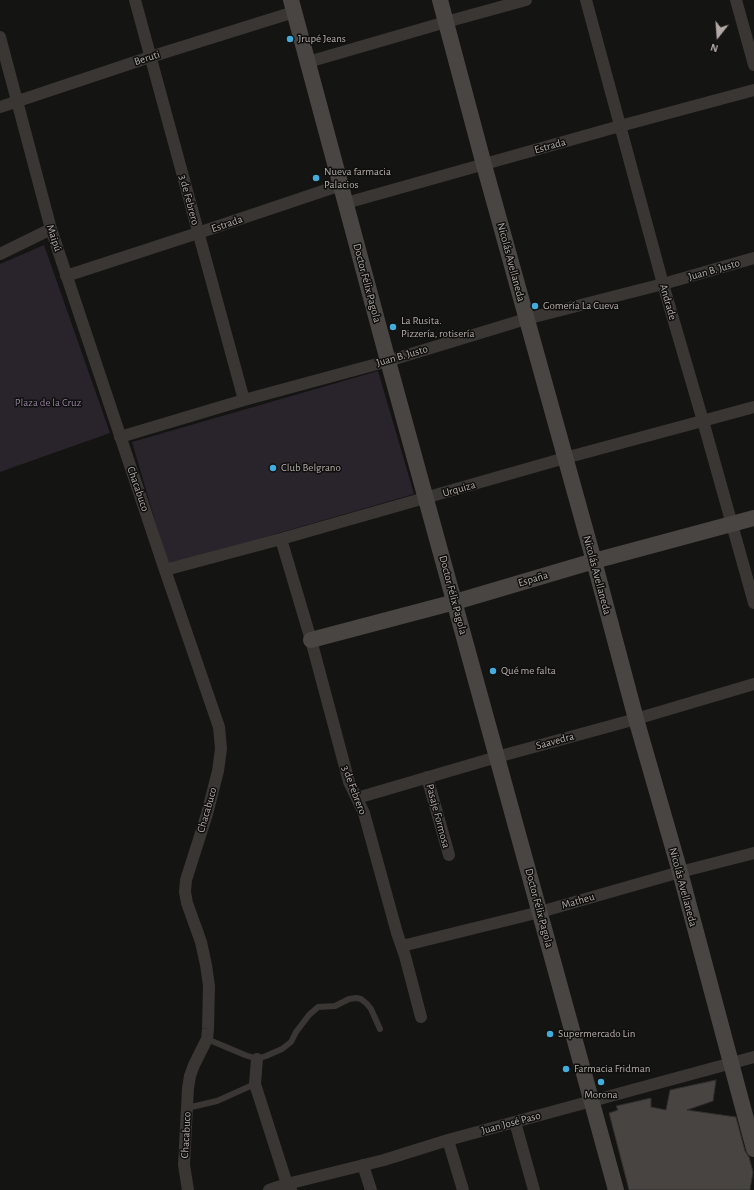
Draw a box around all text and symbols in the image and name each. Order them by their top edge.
north arrow [698,16,738,56]
place label: Jrupé Jeans [298,32,346,46]
marker: Jrupé Jeans [285,34,295,44]
text: N [709,42,720,54]
street label: Beruti [133,48,161,68]
street label: Estrada [533,135,567,157]
place label: Nueva farmacia Palacios [324,165,391,191]
street label: 3 de Febrero [176,173,202,227]
marker: Nueva farmacia Palacios [311,173,321,183]
street label: Estrada [210,213,244,235]
street label: Nicolás Avellaneda [494,221,528,303]
street label: Maipú [43,223,65,253]
street label: Doctor Félix Pagola [350,242,384,324]
street label: Juan B. Justo [687,256,741,284]
street label: Andrade [657,282,679,322]
place label: Gomería La Cueva [543,299,619,313]
marker: Gomería La Cueva [530,301,540,311]
place label: La Rusita. Pizzería, rotisería [401,314,475,340]
marker: La Rusita. Pizzería, rotisería [388,322,398,332]
street label: Juan B. Justo [375,342,429,370]
park label: Plaza de la Cruz [15,396,81,410]
place label: Club Belgrano [281,461,341,475]
marker: Club Belgrano [268,463,278,473]
street label: Chacabuco [124,465,152,513]
street label: Urquiza [441,478,477,500]
street label: Nicolás Avellaneda [580,534,614,616]
street label: Doctor Félix Pagola [436,554,470,636]
street label: España [516,568,550,590]
place label: Qué me falta [501,664,556,678]
marker: Qué me falta [488,666,498,676]
street label: Saavedra [535,730,575,752]
street label: 3 de Febrero [339,764,369,816]
street label: Pasaje Formosa [423,782,453,850]
street label: Chacabuco [194,786,220,834]
street label: Nicolás Avellaneda [666,846,700,928]
street label: Doctor Félix Pagola [522,867,556,949]
street label: Matheu [560,890,596,912]
place label: Supermercado Lin [558,1027,635,1041]
marker: Supermercado Lin [545,1029,555,1039]
place label: Farmacia Fridman [574,1062,650,1076]
marker: Farmacia Fridman [561,1064,571,1074]
marker: Morona [596,1077,606,1087]
place label: Morona [584,1088,618,1102]
street label: Juan José Paso [480,1109,542,1137]
street label: Chacabuco [178,1111,194,1159]

